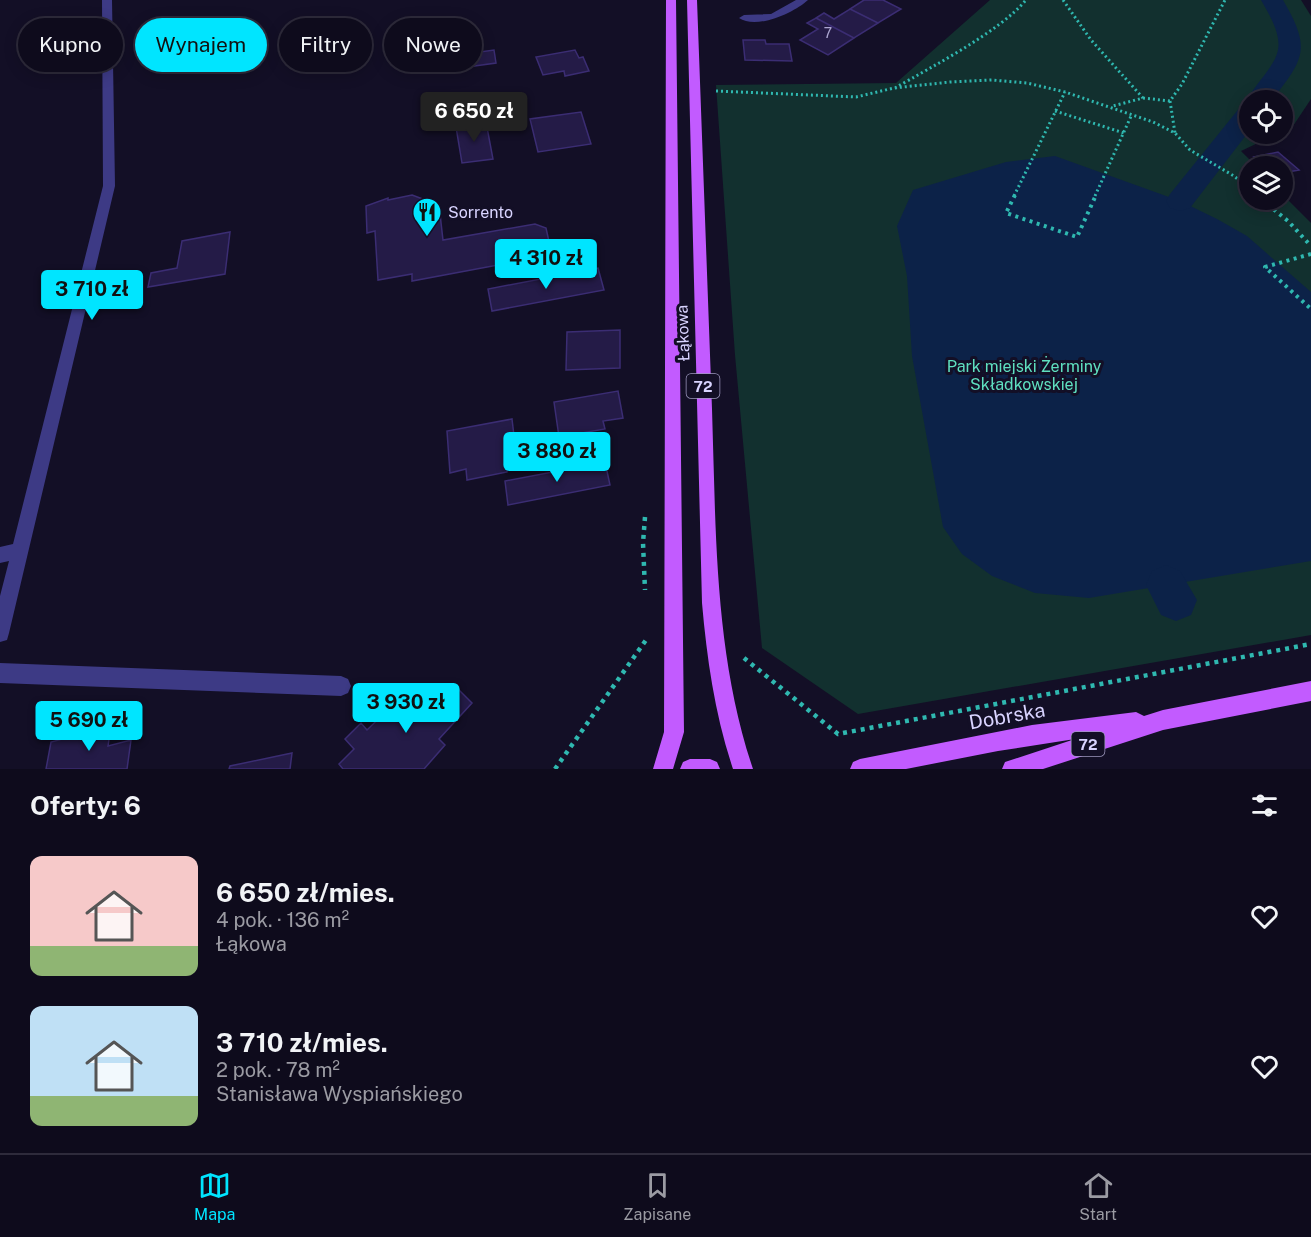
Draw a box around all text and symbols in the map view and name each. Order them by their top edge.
chip: Kupno [18,18,123,72]
chip: Wynajem [135,18,267,72]
chip: Filtry [279,18,372,72]
chip: Nowe [384,18,482,72]
house number: 7 [824,25,832,41]
map controls [1239,90,1293,210]
button: locate [1239,90,1293,144]
pin: 6 650 zł [412,92,536,143]
text: 6 650 zł [434,99,514,123]
button: layers [1239,156,1293,210]
restaurant icon: Sorrento [411,196,443,238]
place label: Sorrento [448,203,513,222]
pin: 4 310 zł [484,239,608,290]
text: 4 310 zł [509,246,583,270]
pin: 3 710 zł [30,270,154,321]
text: 3 710 zł [55,277,129,301]
street label: Łąkowa [673,304,693,362]
park label: Park miejski Żerminy Składkowskiej [947,356,1102,394]
road number: 72 [686,374,720,398]
pin: 3 880 zł [495,432,619,483]
text: 3 880 zł [517,439,597,463]
pin: 3 930 zł [344,683,468,734]
text: 3 930 zł [367,690,445,714]
street label: Dobrska [967,697,1047,735]
pin: 5 690 zł [27,701,151,752]
text: 5 690 zł [49,708,129,732]
road number: 72 [1072,732,1104,756]
icon: filters [1248,789,1281,822]
text: Oferty: 6 [30,790,141,821]
text: 6 650 zł/mies. [216,877,395,908]
icon: home [78,880,150,952]
icon: heart [1248,900,1281,933]
text: 4 pok. · 136 m² [216,908,349,932]
text: Łąkowa [216,932,287,956]
text: 3 710 zł/mies. [216,1027,388,1058]
icon: home [78,1030,150,1102]
icon: heart [1248,1050,1281,1083]
text: 2 pok. · 78 m² [216,1058,340,1082]
text: Stanisława Wyspiańskiego [216,1082,463,1106]
tab: Mapa [194,1169,235,1224]
tab: Zapisane [623,1169,691,1224]
tab: Start [1079,1169,1117,1224]

